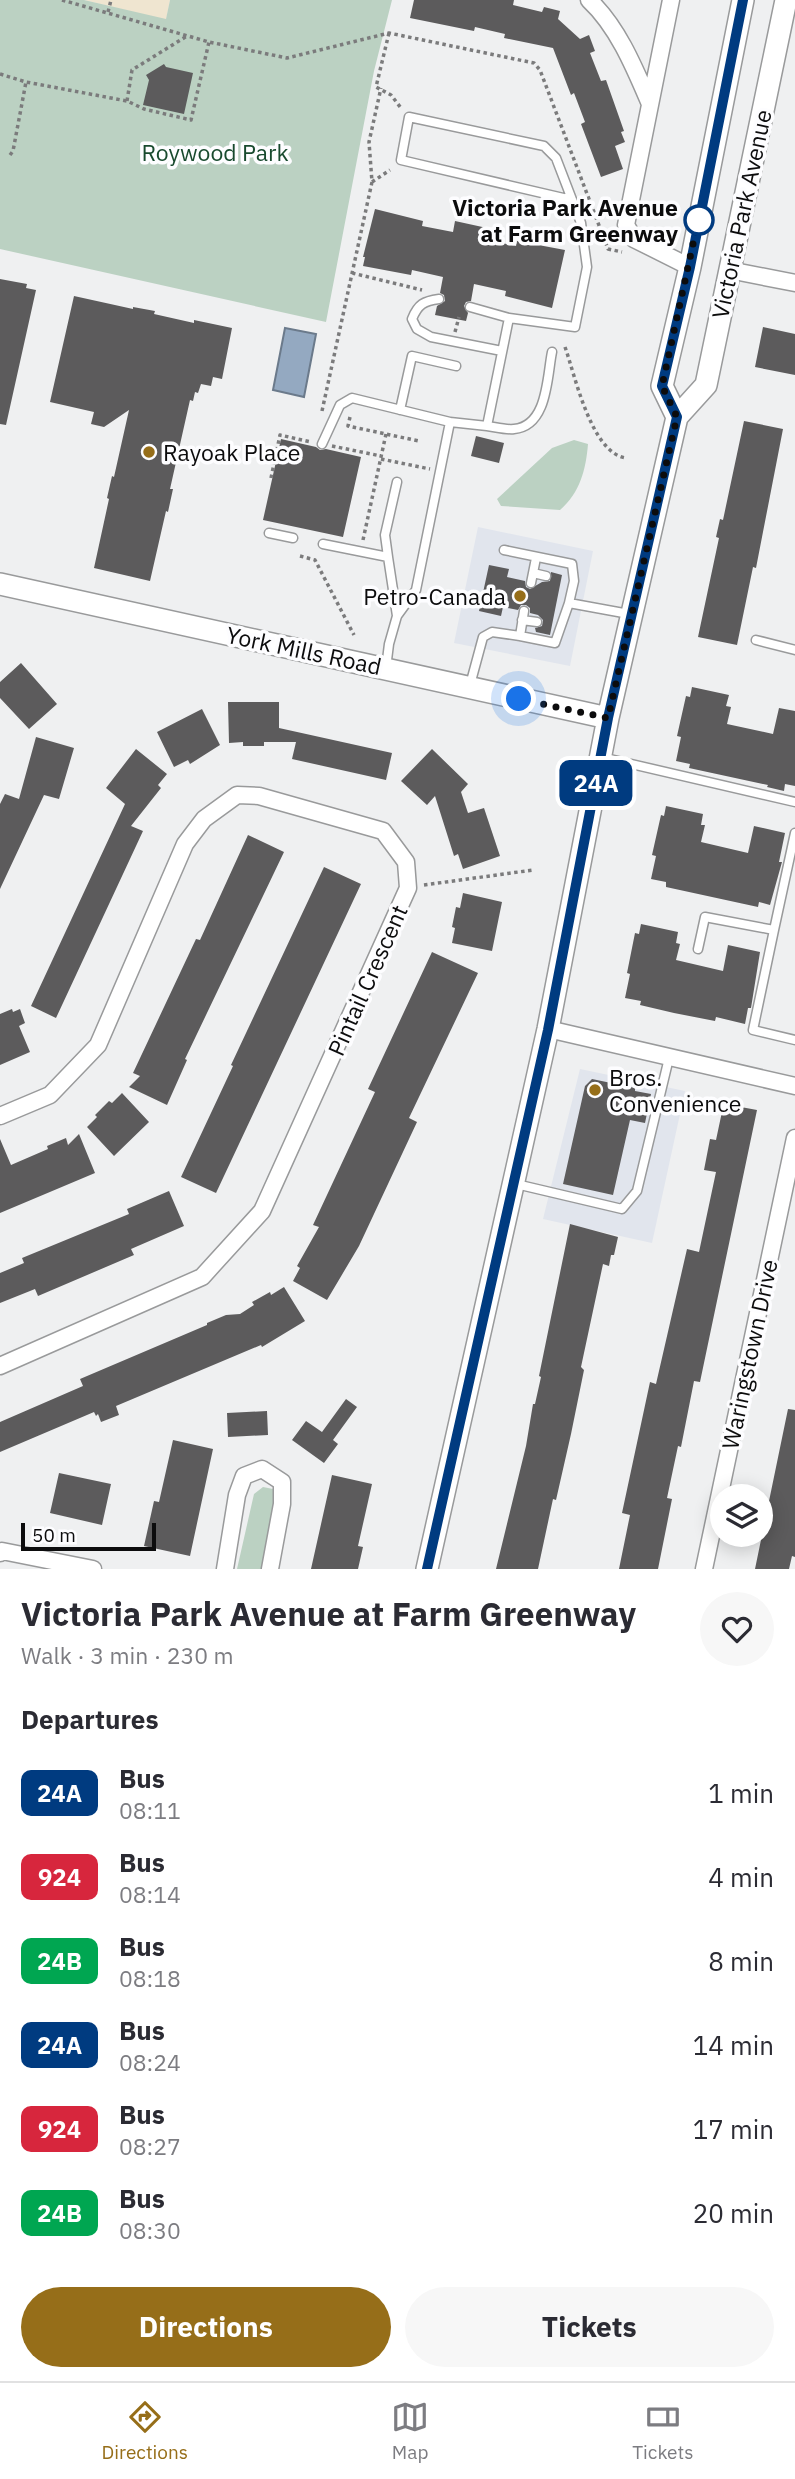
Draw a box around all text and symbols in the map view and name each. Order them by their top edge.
street label: Victoria Park Avenue [704,107,778,321]
park label: Roywood Park [141,137,289,167]
place label: Victoria Park Avenue at Farm Greenway [452,192,679,248]
marker: Victoria Park Avenue at Farm Greenway [684,205,714,235]
place label: Rayoak Place [163,437,300,467]
marker: Rayoak Place [141,444,157,460]
place label: Petro-Canada [363,581,506,611]
marker: Petro-Canada [512,588,528,604]
street label: York Mills Road [224,619,384,681]
your location [501,681,536,716]
line badge: 24A [556,760,636,806]
text: 24A [573,767,619,799]
street label: Pintail Crescent [320,900,414,1060]
place label: Bros. Convenience [609,1062,741,1118]
marker: Bros. Convenience [587,1082,603,1098]
street label: Waringstown Drive [714,1256,784,1452]
map controls [710,1484,773,1547]
button: layers [710,1484,773,1547]
scale bar [21,1520,156,1552]
text: 50 m [32,1523,76,1547]
text: Victoria Park Avenue at Farm Greenway [21,1592,636,1635]
button: heart [700,1592,774,1666]
text: Walk · 3 min · 230 m [21,1640,234,1670]
text: Departures [21,1702,159,1736]
text: Bus [119,1761,165,1795]
text: 1 min [708,1776,774,1810]
text: 24A [37,1777,82,1809]
text: 08:11 [119,1795,181,1825]
text: Bus [119,1845,165,1879]
text: 4 min [708,1860,774,1894]
text: 924 [38,1861,81,1893]
text: 08:14 [119,1879,181,1909]
text: Bus [119,1929,165,1963]
text: 8 min [708,1944,774,1978]
text: 24B [37,1945,82,1977]
text: 08:18 [119,1963,181,1993]
text: Bus [119,2013,165,2047]
text: 14 min [693,2028,774,2062]
text: 24A [37,2029,82,2061]
text: 08:24 [119,2047,181,2077]
text: Bus [119,2097,165,2131]
text: 17 min [693,2112,774,2146]
text: 924 [38,2113,81,2145]
text: 08:27 [119,2131,181,2161]
text: Bus [119,2181,165,2215]
text: 20 min [693,2196,774,2230]
text: 24B [37,2197,82,2229]
text: 08:30 [119,2215,181,2245]
button: Directions [21,2287,391,2367]
button: Tickets [405,2287,774,2367]
tab: Directions [102,2398,188,2464]
tab: Map [391,2398,429,2464]
tab: Tickets [632,2398,693,2464]

